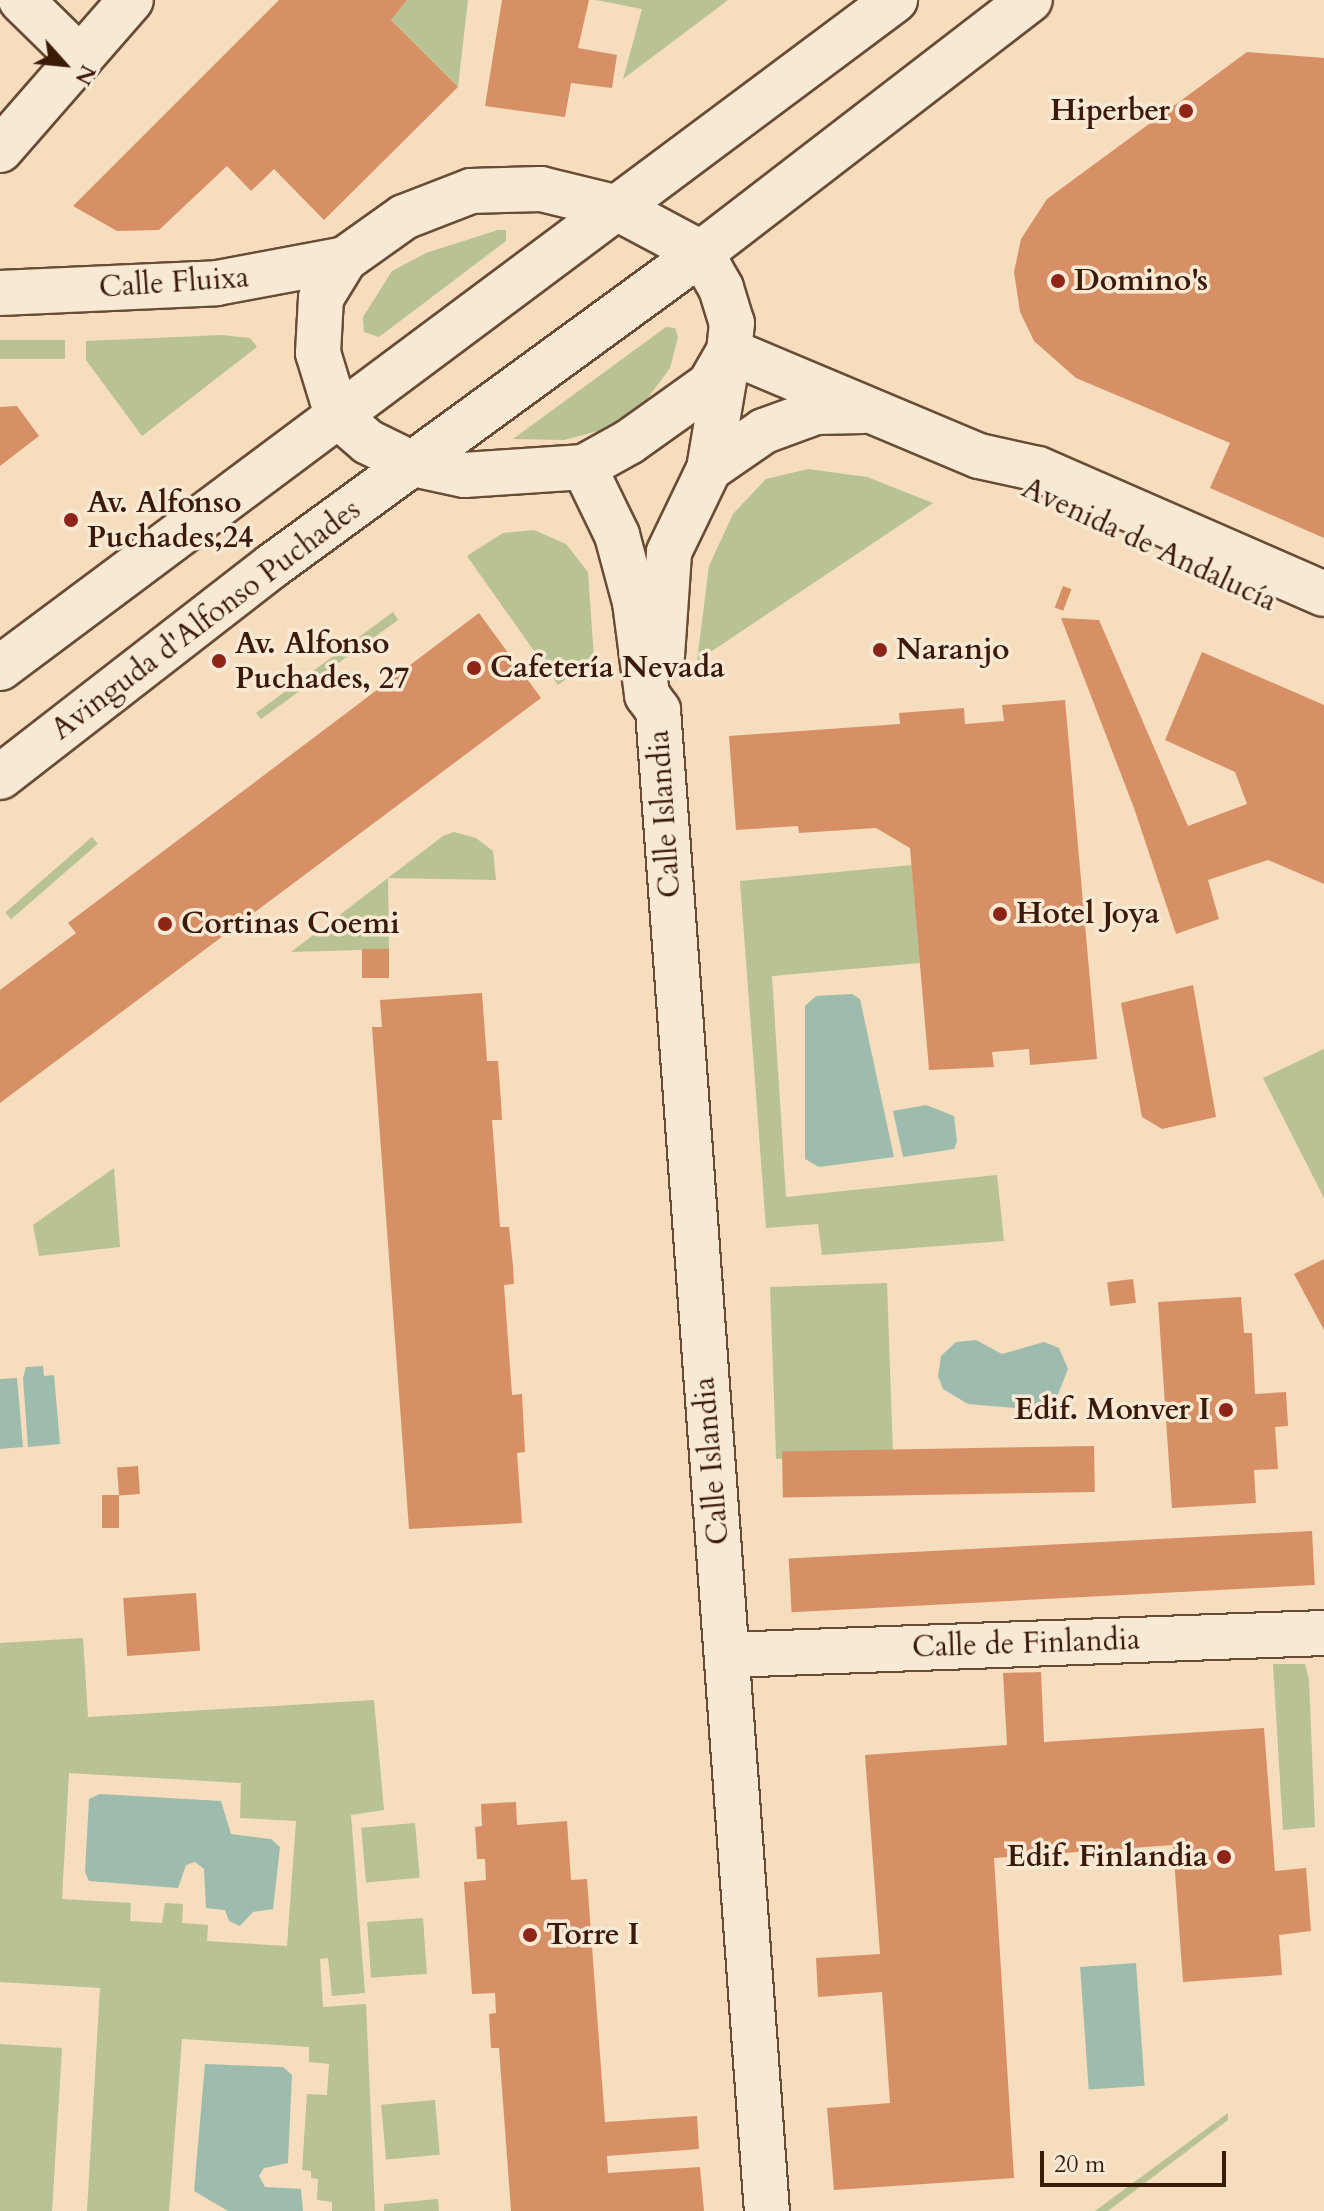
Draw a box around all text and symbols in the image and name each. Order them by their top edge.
north arrow [24,24,104,104]
text: N [68,60,103,90]
place label: Hiperber [1050,93,1170,129]
marker: Hiperber [1177,102,1195,120]
street label: Calle Fluixa [98,260,250,306]
place label: Domino's [1074,263,1208,299]
marker: Domino's [1049,272,1067,290]
street label: Avenida de Andalucía [1016,470,1282,620]
place label: Av. Alfonso Puchades,24 [87,485,253,556]
street label: Avinguda d'Alfonso Puchades [44,492,368,748]
marker: Av. Alfonso Puchades,24 [62,511,80,529]
place label: Av. Alfonso Puchades, 27 [235,626,409,696]
place label: Naranjo [896,632,1010,668]
marker: Naranjo [871,641,889,659]
place label: Cafetería Nevada [490,650,725,686]
marker: Av. Alfonso Puchades, 27 [210,652,228,670]
marker: Cafetería Nevada [465,659,483,677]
street label: Calle Islandia [641,729,689,899]
place label: Hotel Joya [1016,896,1160,932]
marker: Hotel Joya [991,905,1009,923]
place label: Cortinas Coemi [181,906,400,942]
marker: Cortinas Coemi [156,915,174,933]
street label: Calle Islandia [687,1376,737,1546]
place label: Edif. Monver I [1014,1392,1210,1428]
marker: Edif. Monver I [1217,1401,1235,1419]
street label: Calle de Finlandia [911,1622,1141,1666]
place label: Edif. Finlandia [1007,1839,1208,1875]
marker: Edif. Finlandia [1215,1848,1233,1866]
place label: Torre I [546,1917,639,1953]
marker: Torre I [521,1926,539,1944]
scale bar [1044,2135,1230,2185]
text: 20 m [1054,2148,1105,2181]

